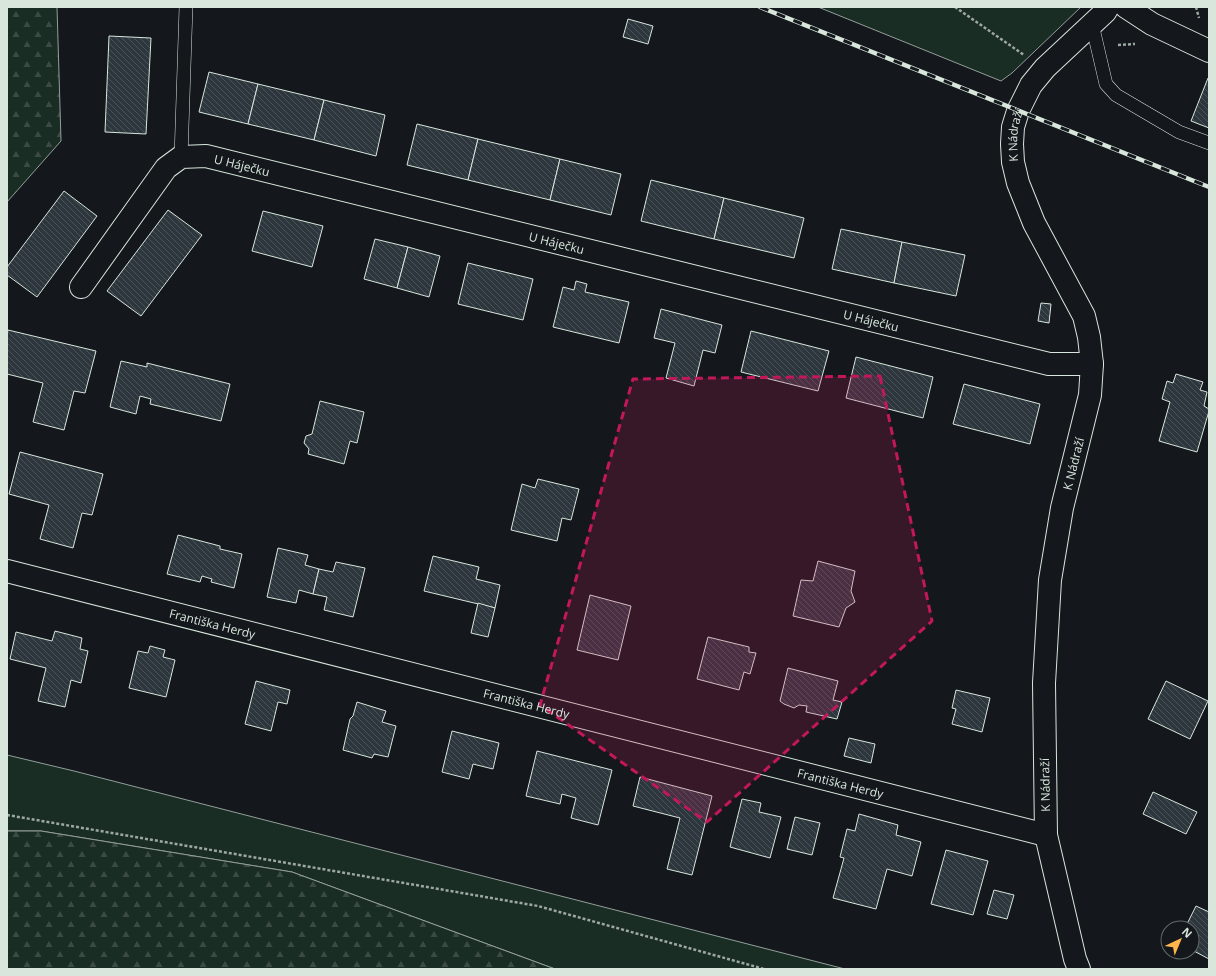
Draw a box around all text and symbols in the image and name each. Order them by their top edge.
street label: K Nádraží [1003,104,1027,162]
street label: U Háječku [213,150,272,180]
street label: U Háječku [527,227,586,258]
street label: U Háječku [842,305,901,335]
street label: K Nádraží [1058,435,1088,492]
street label: Františka Herdy [168,604,258,643]
street label: Františka Herdy [482,684,572,722]
street label: K Nádraží [1036,757,1054,812]
street label: Františka Herdy [796,764,886,802]
north arrow [1160,920,1200,960]
text: N [1179,924,1196,941]

